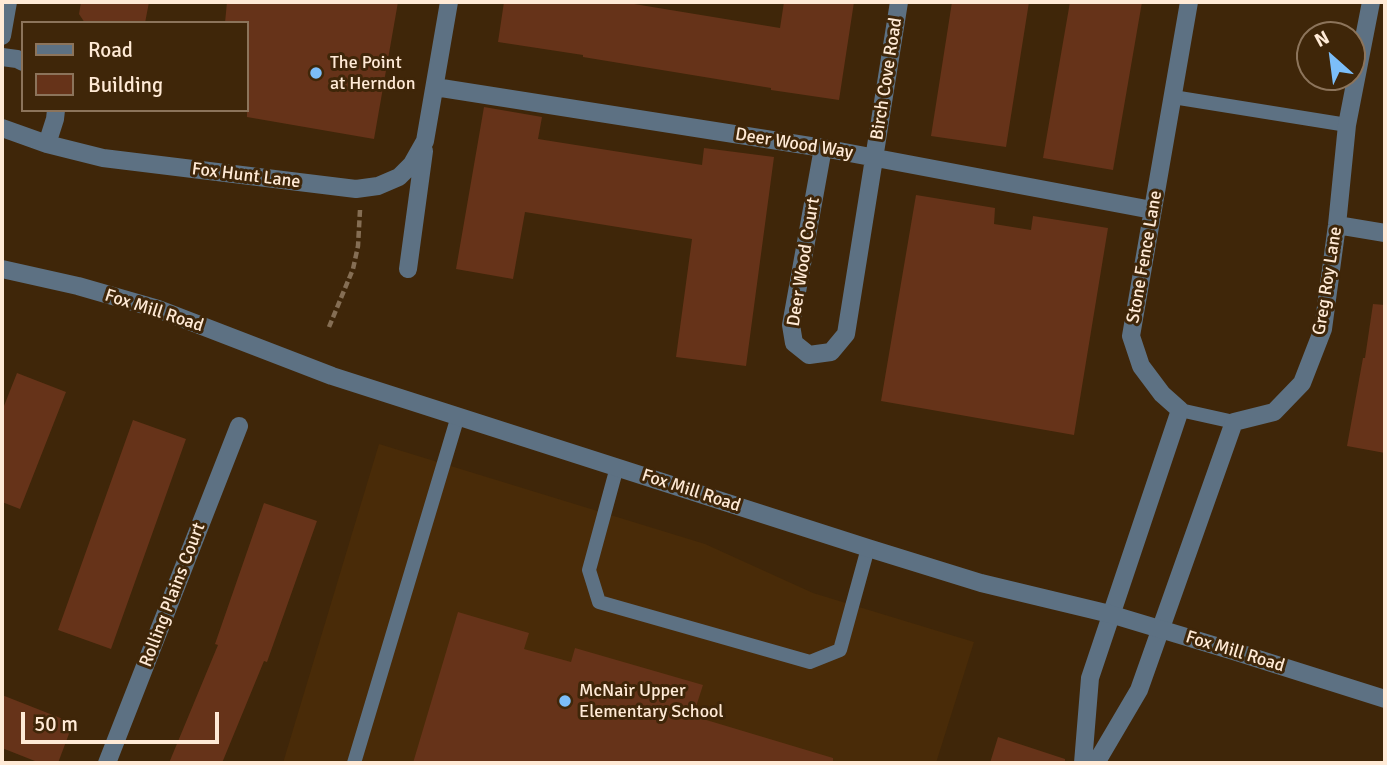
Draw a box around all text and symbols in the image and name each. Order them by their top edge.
street label: Birch Cove Road [867,16,907,142]
legend [21,21,248,112]
north arrow [1296,21,1366,91]
text: N [1311,26,1334,53]
text: Road [88,37,133,63]
place label: The Point at Herndon [330,52,416,94]
marker: The Point at Herndon [308,65,324,81]
text: Building [88,72,163,98]
street label: Deer Wood Way [734,124,854,164]
street label: Fox Hunt Lane [190,159,302,193]
street label: Stone Fence Lane [1123,189,1167,325]
street label: Deer Wood Court [783,196,825,328]
street label: Greg Roy Lane [1309,225,1347,337]
street label: Fox Mill Road [102,285,206,337]
street label: Fox Mill Road [639,465,743,517]
street label: Rolling Plains Court [136,520,210,670]
street label: Fox Mill Road [1183,627,1287,677]
place label: McNair Upper Elementary School [579,680,724,722]
marker: McNair Upper Elementary School [557,693,573,709]
scale bar [24,698,222,742]
text: 50 m [34,711,78,737]

